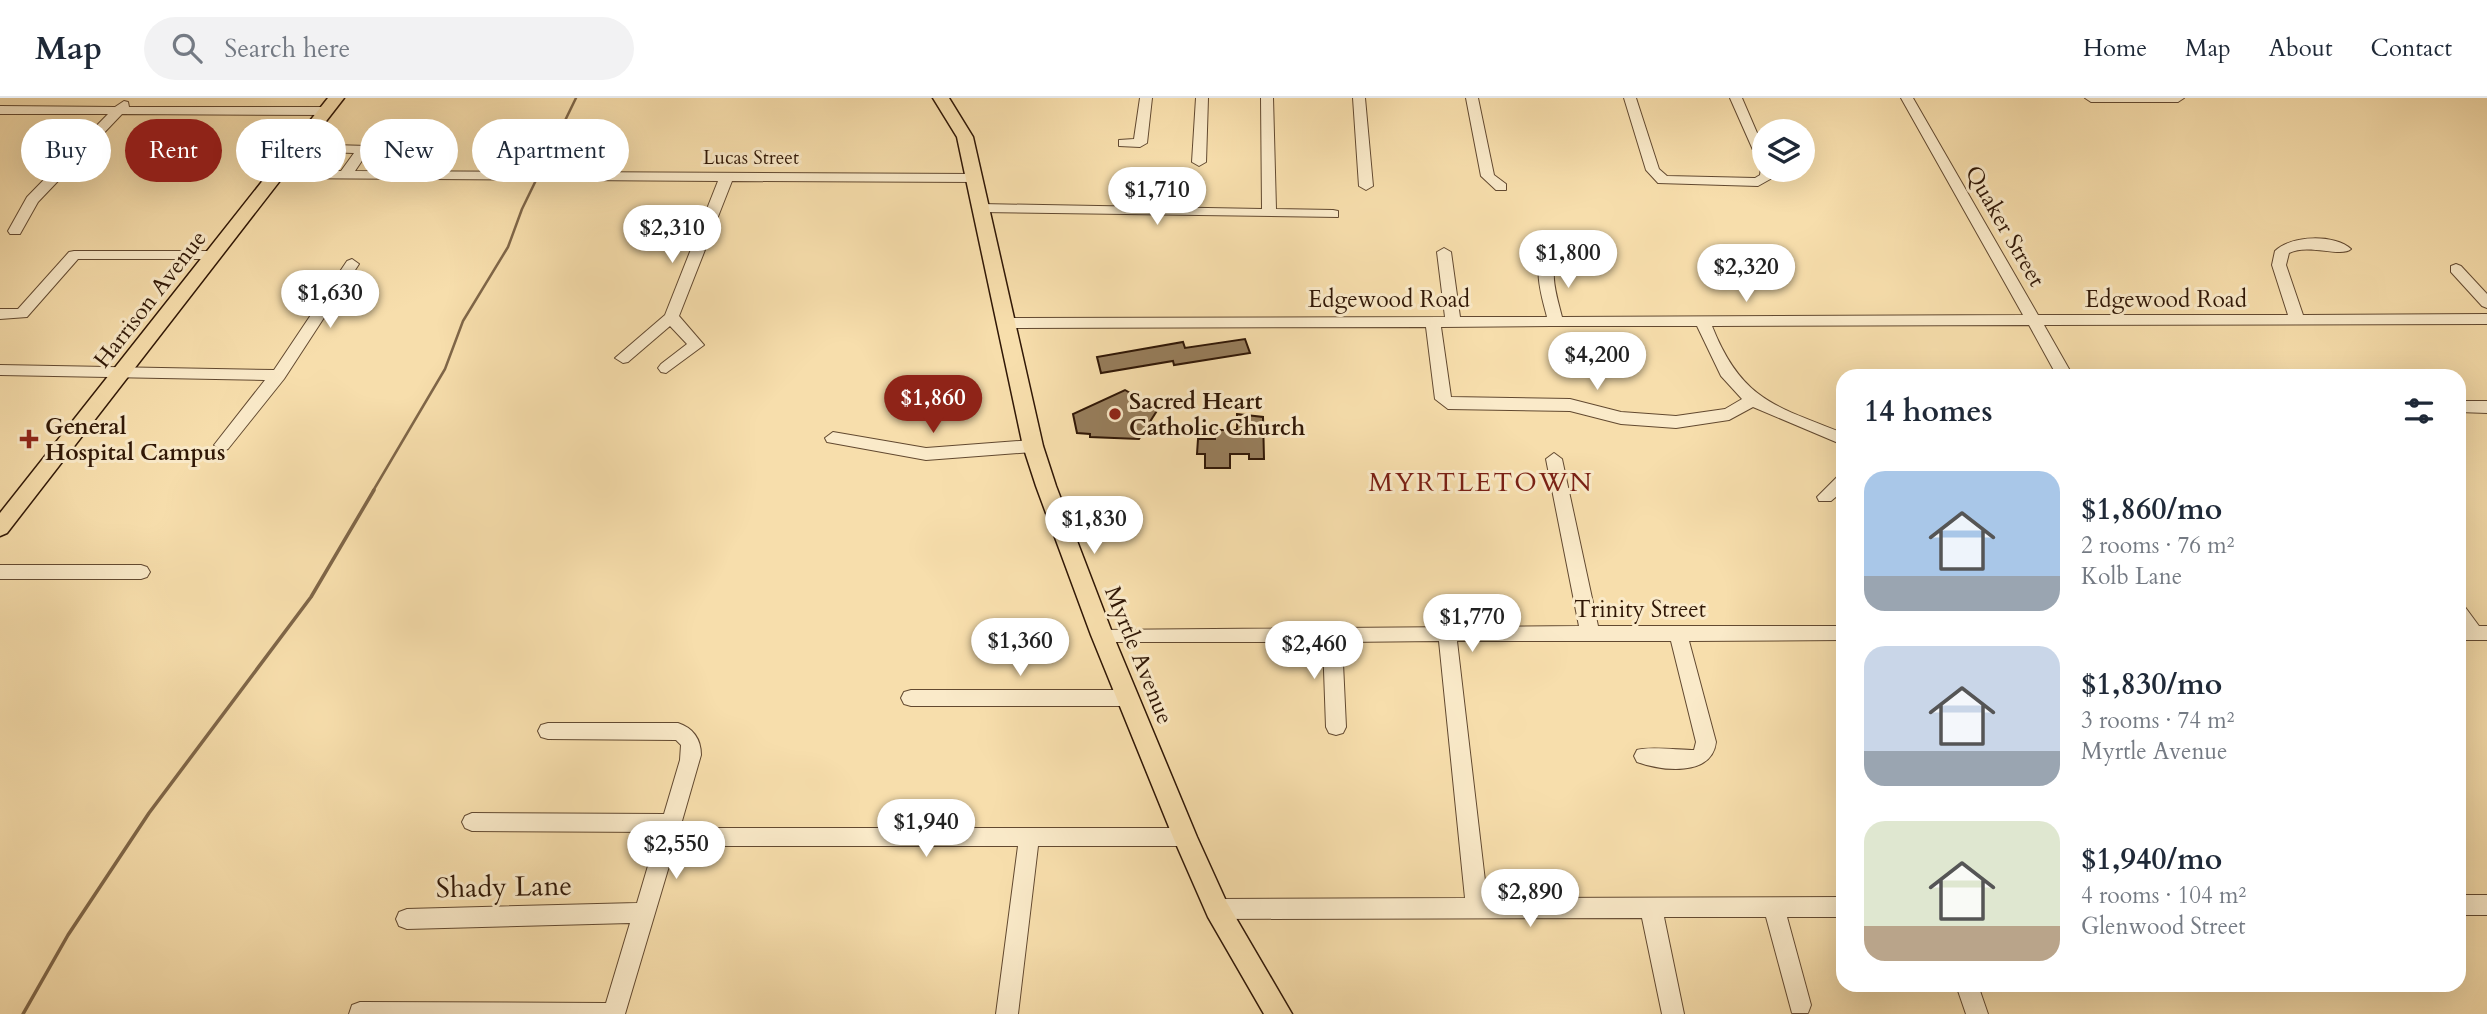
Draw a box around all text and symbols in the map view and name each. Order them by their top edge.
search box [144,17,634,80]
text: Map [35,26,102,71]
icon: search [168,29,206,67]
text: Search here [224,31,350,66]
text: Home [2083,32,2147,65]
text: Map [2185,32,2231,65]
text: About [2269,32,2333,65]
text: Contact [2371,32,2452,65]
chip: Buy [21,119,111,182]
chip: Rent [125,119,222,182]
chip: Filters [236,119,346,182]
chip: New [360,119,458,182]
chip: Apartment [472,119,629,182]
map controls [1752,119,1815,182]
button: layers [1752,119,1815,182]
street label: Lucas Street [703,145,799,171]
street label: Quaker Street [1958,160,2052,292]
pin: $1,710 [1100,167,1214,227]
text: $1,710 [1124,174,1190,205]
pin: $2,310 [615,206,729,265]
text: $2,310 [639,212,705,243]
street label: Harrison Avenue [87,224,213,374]
pin: $1,800 [1511,230,1625,290]
text: $1,800 [1535,237,1601,268]
pin: $2,320 [1689,244,1803,304]
text: $2,320 [1713,251,1779,282]
pin: $1,630 [273,271,387,330]
text: $1,630 [297,277,363,308]
street label: Edgewood Road [1308,284,1471,315]
street label: Edgewood Road [2085,284,2248,315]
pin: $4,200 [1540,332,1654,392]
text: $4,200 [1564,339,1630,370]
pin: $1,860 [876,376,990,435]
text: $1,860 [900,382,966,413]
place label: Sacred Heart Catholic Church [1129,386,1305,443]
text: 14 homes [1864,391,1993,432]
icon: filters [2400,392,2438,430]
marker: Sacred Heart Catholic Church [1107,406,1123,422]
place label: General Hospital Campus [45,411,226,468]
marker: General Hospital Campus [19,429,39,449]
district label: MYRTLETOWN [1368,465,1594,500]
text: $1,860/mo [2081,489,2222,530]
pin: $1,830 [1037,496,1151,556]
icon: home [1920,499,2004,583]
text: $1,830 [1061,503,1127,534]
text: 2 rooms · 76 m² [2081,530,2234,561]
text: Kolb Lane [2081,561,2182,592]
street label: Myrtle Avenue [1097,581,1181,729]
pin: $1,770 [1415,594,1529,654]
street label: Trinity Street [1574,594,1706,625]
text: $1,770 [1439,601,1505,632]
pin: $1,360 [963,618,1077,678]
pin: $2,460 [1257,622,1371,681]
text: $1,360 [987,625,1053,656]
text: $2,460 [1281,628,1347,659]
text: $1,830/mo [2081,664,2222,705]
icon: home [1920,674,2004,758]
text: 3 rooms · 74 m² [2081,705,2234,736]
text: Myrtle Avenue [2081,736,2228,767]
pin: $1,940 [869,800,983,859]
text: $1,940 [893,806,959,837]
pin: $2,550 [619,822,733,881]
text: $2,550 [643,828,709,859]
text: $1,940/mo [2081,839,2222,880]
icon: home [1920,849,2004,933]
street label: Shady Lane [435,867,573,907]
pin: $2,890 [1473,870,1587,929]
text: $2,890 [1497,876,1563,907]
text: 4 rooms · 104 m² [2081,880,2246,911]
text: Glenwood Street [2081,911,2246,942]

